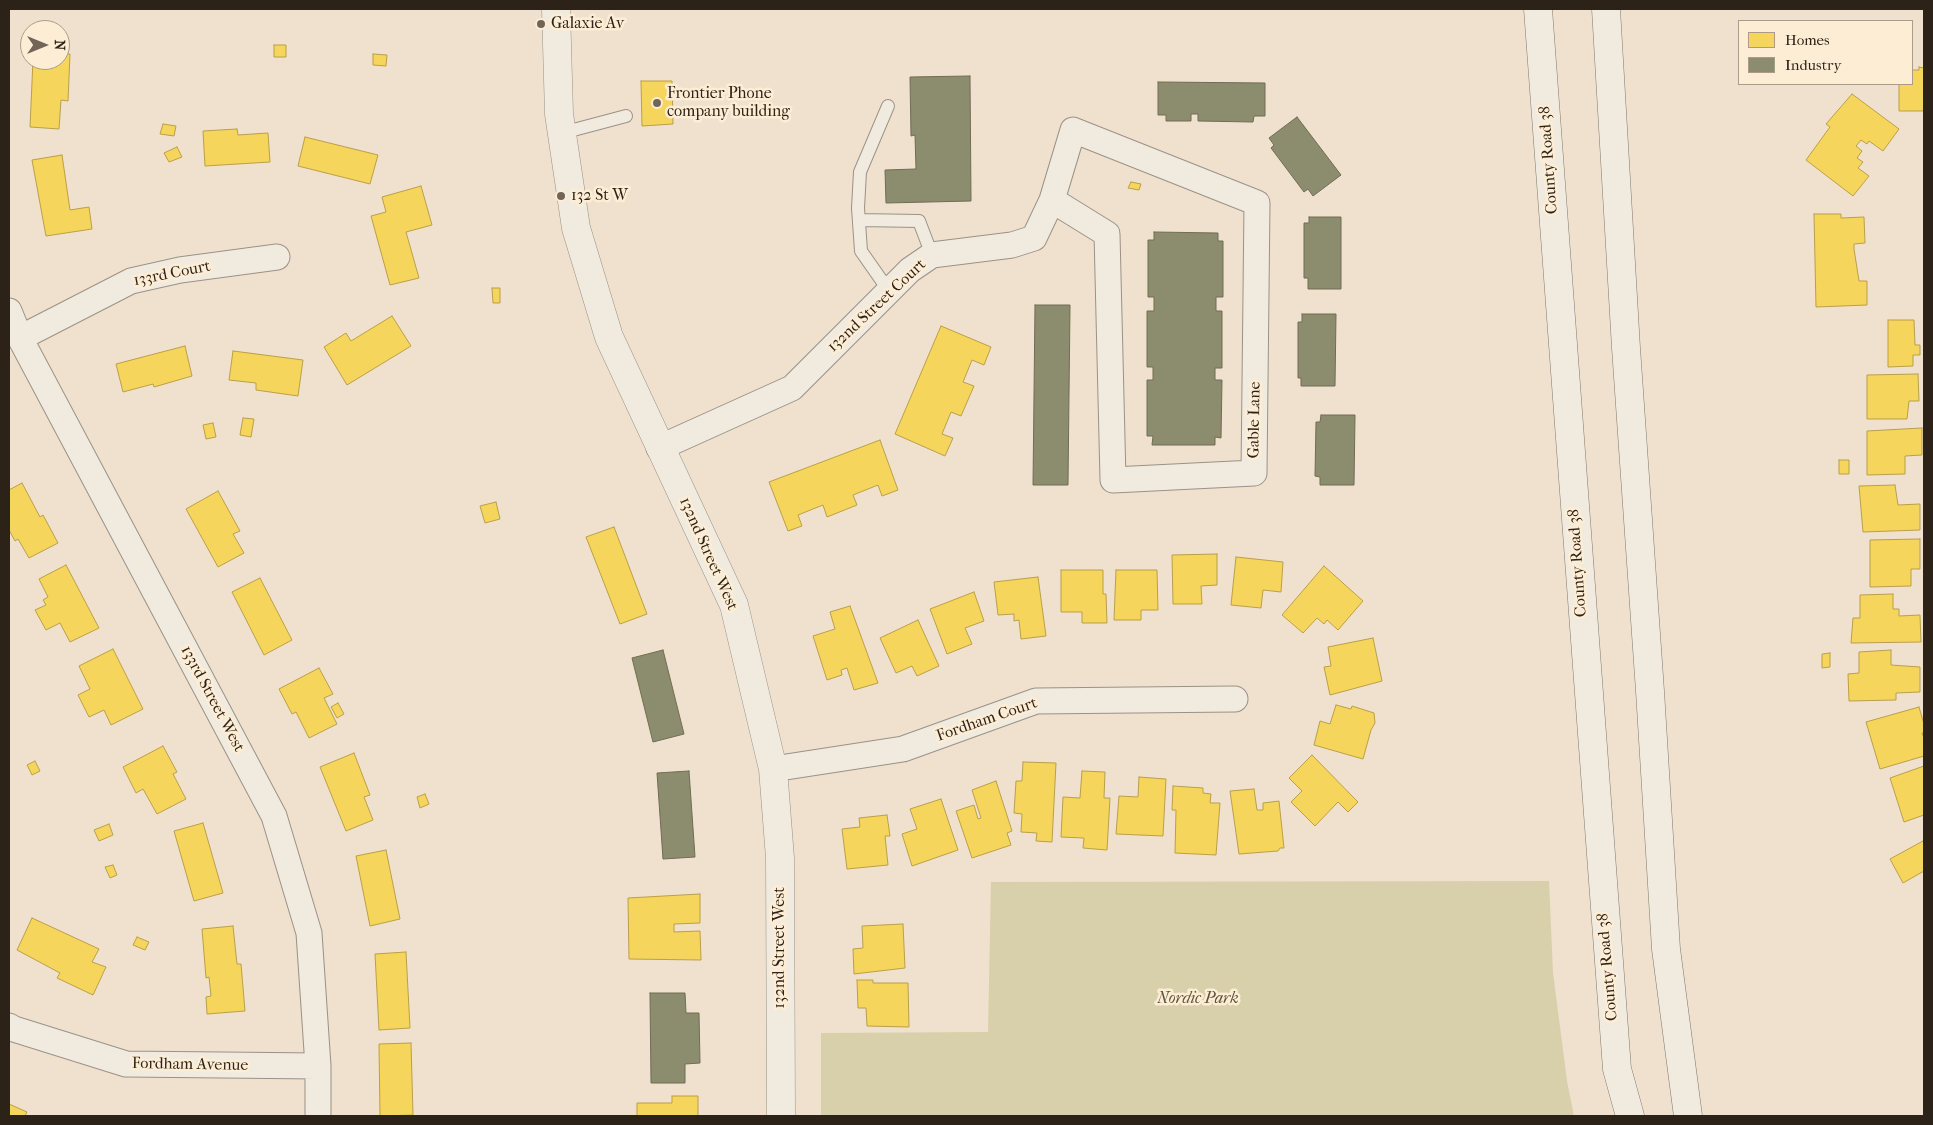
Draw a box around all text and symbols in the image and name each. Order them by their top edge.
place label: Galaxie Av [551,14,624,34]
marker: Galaxie Av [535,18,547,30]
north arrow [20,20,70,70]
legend [1738,20,1913,85]
text: Homes [1785,31,1830,49]
text: N [51,40,68,50]
text: Industry [1785,56,1841,74]
place label: Frontier Phone company building [667,84,790,122]
marker: Frontier Phone company building [651,97,663,109]
street label: County Road 38 [1536,105,1562,215]
place label: 132 St W [571,186,628,206]
marker: 132 St W [555,190,567,202]
street label: 132nd Street Court [824,255,930,357]
street label: 133rd Court [132,257,212,291]
street label: Gable Lane [1245,381,1265,459]
street label: 132nd Street West [674,495,742,613]
street label: County Road 38 [1565,508,1591,618]
street label: 133rd Street West [176,643,248,755]
street label: Fordham Court [934,694,1040,746]
street label: 132nd Street West [770,887,790,1009]
street label: County Road 38 [1594,912,1622,1022]
park label: Nordic Park [1157,989,1239,1009]
street label: Fordham Avenue [132,1054,248,1076]

